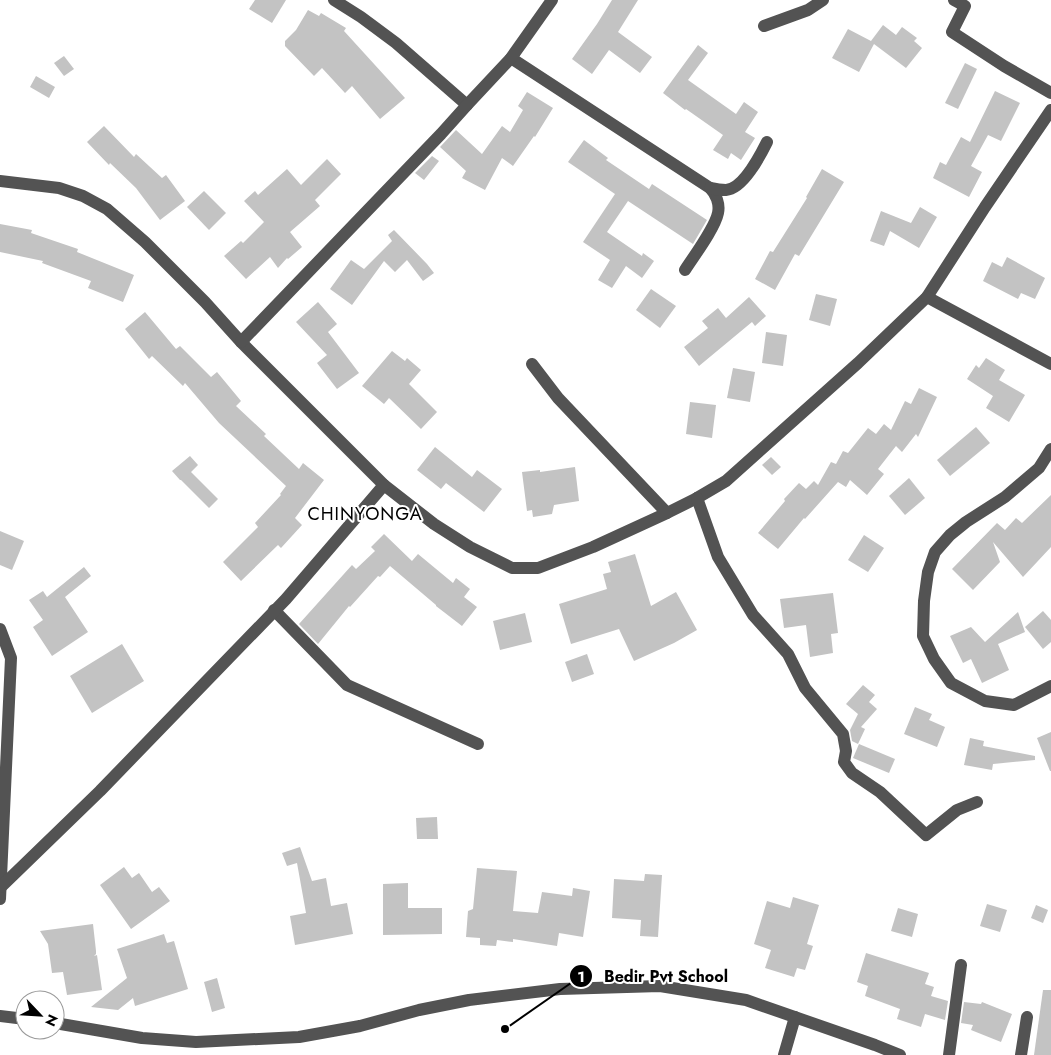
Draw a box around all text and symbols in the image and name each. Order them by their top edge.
district label: CHINYONGA [307,501,423,527]
callout: Bedir Pvt School [569,961,738,992]
text: Bedir Pvt School [604,965,728,988]
text: 1 [577,966,585,988]
north arrow [15,990,65,1040]
text: N [40,1011,63,1030]

